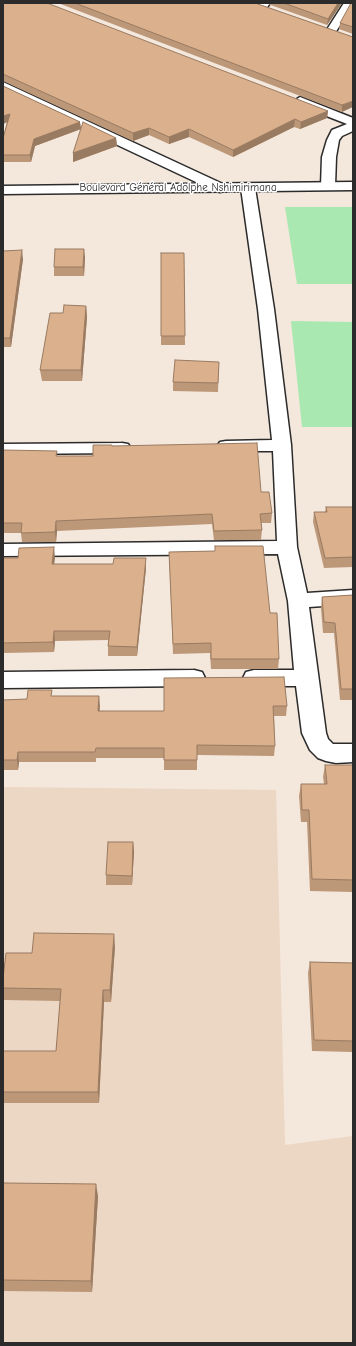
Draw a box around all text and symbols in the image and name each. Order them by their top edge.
street label: Boulevard Général Adolphe Nshimirimana [79,181,277,195]

